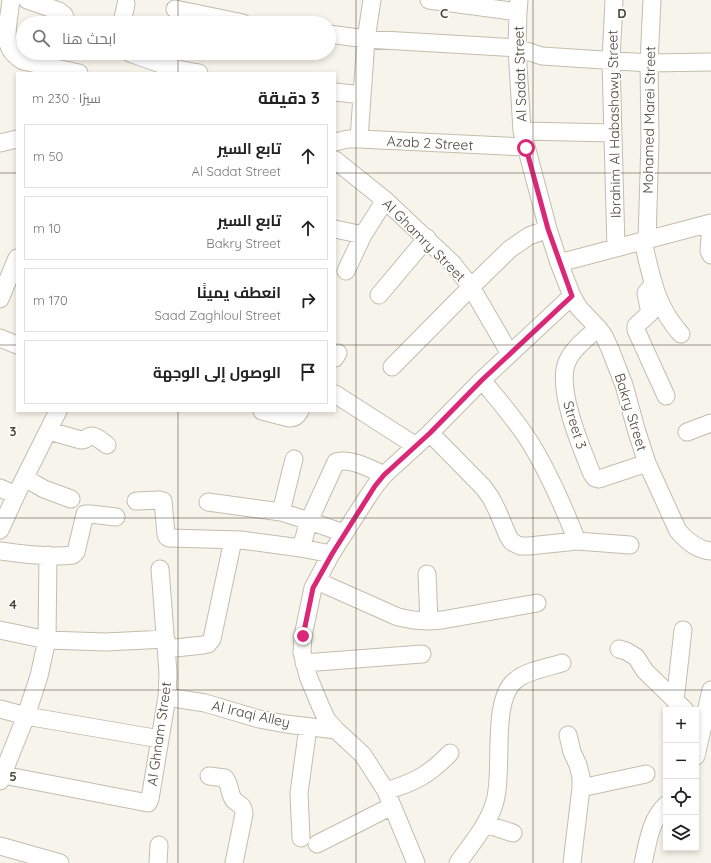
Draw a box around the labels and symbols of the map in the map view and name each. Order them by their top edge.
text: C [440,5,448,21]
text: D [617,5,627,21]
street label: Al Sadat Street [509,25,531,122]
street label: Ibrahim Al Habashawy Street [603,29,625,218]
street label: Mohamed Marei Street [639,46,659,194]
street label: Azab 2 Street [386,132,474,154]
route start [517,139,535,157]
street label: Al Ghamry Street [379,195,470,286]
street label: Bakry Street [611,371,651,453]
street label: Street 3 [559,399,591,451]
text: 3 [10,423,17,439]
text: 4 [9,596,17,612]
route end [294,627,312,645]
street label: Al Ghnam Street [143,680,175,787]
street label: Al Iraqi Alley [210,696,292,732]
text: 5 [9,768,17,784]

